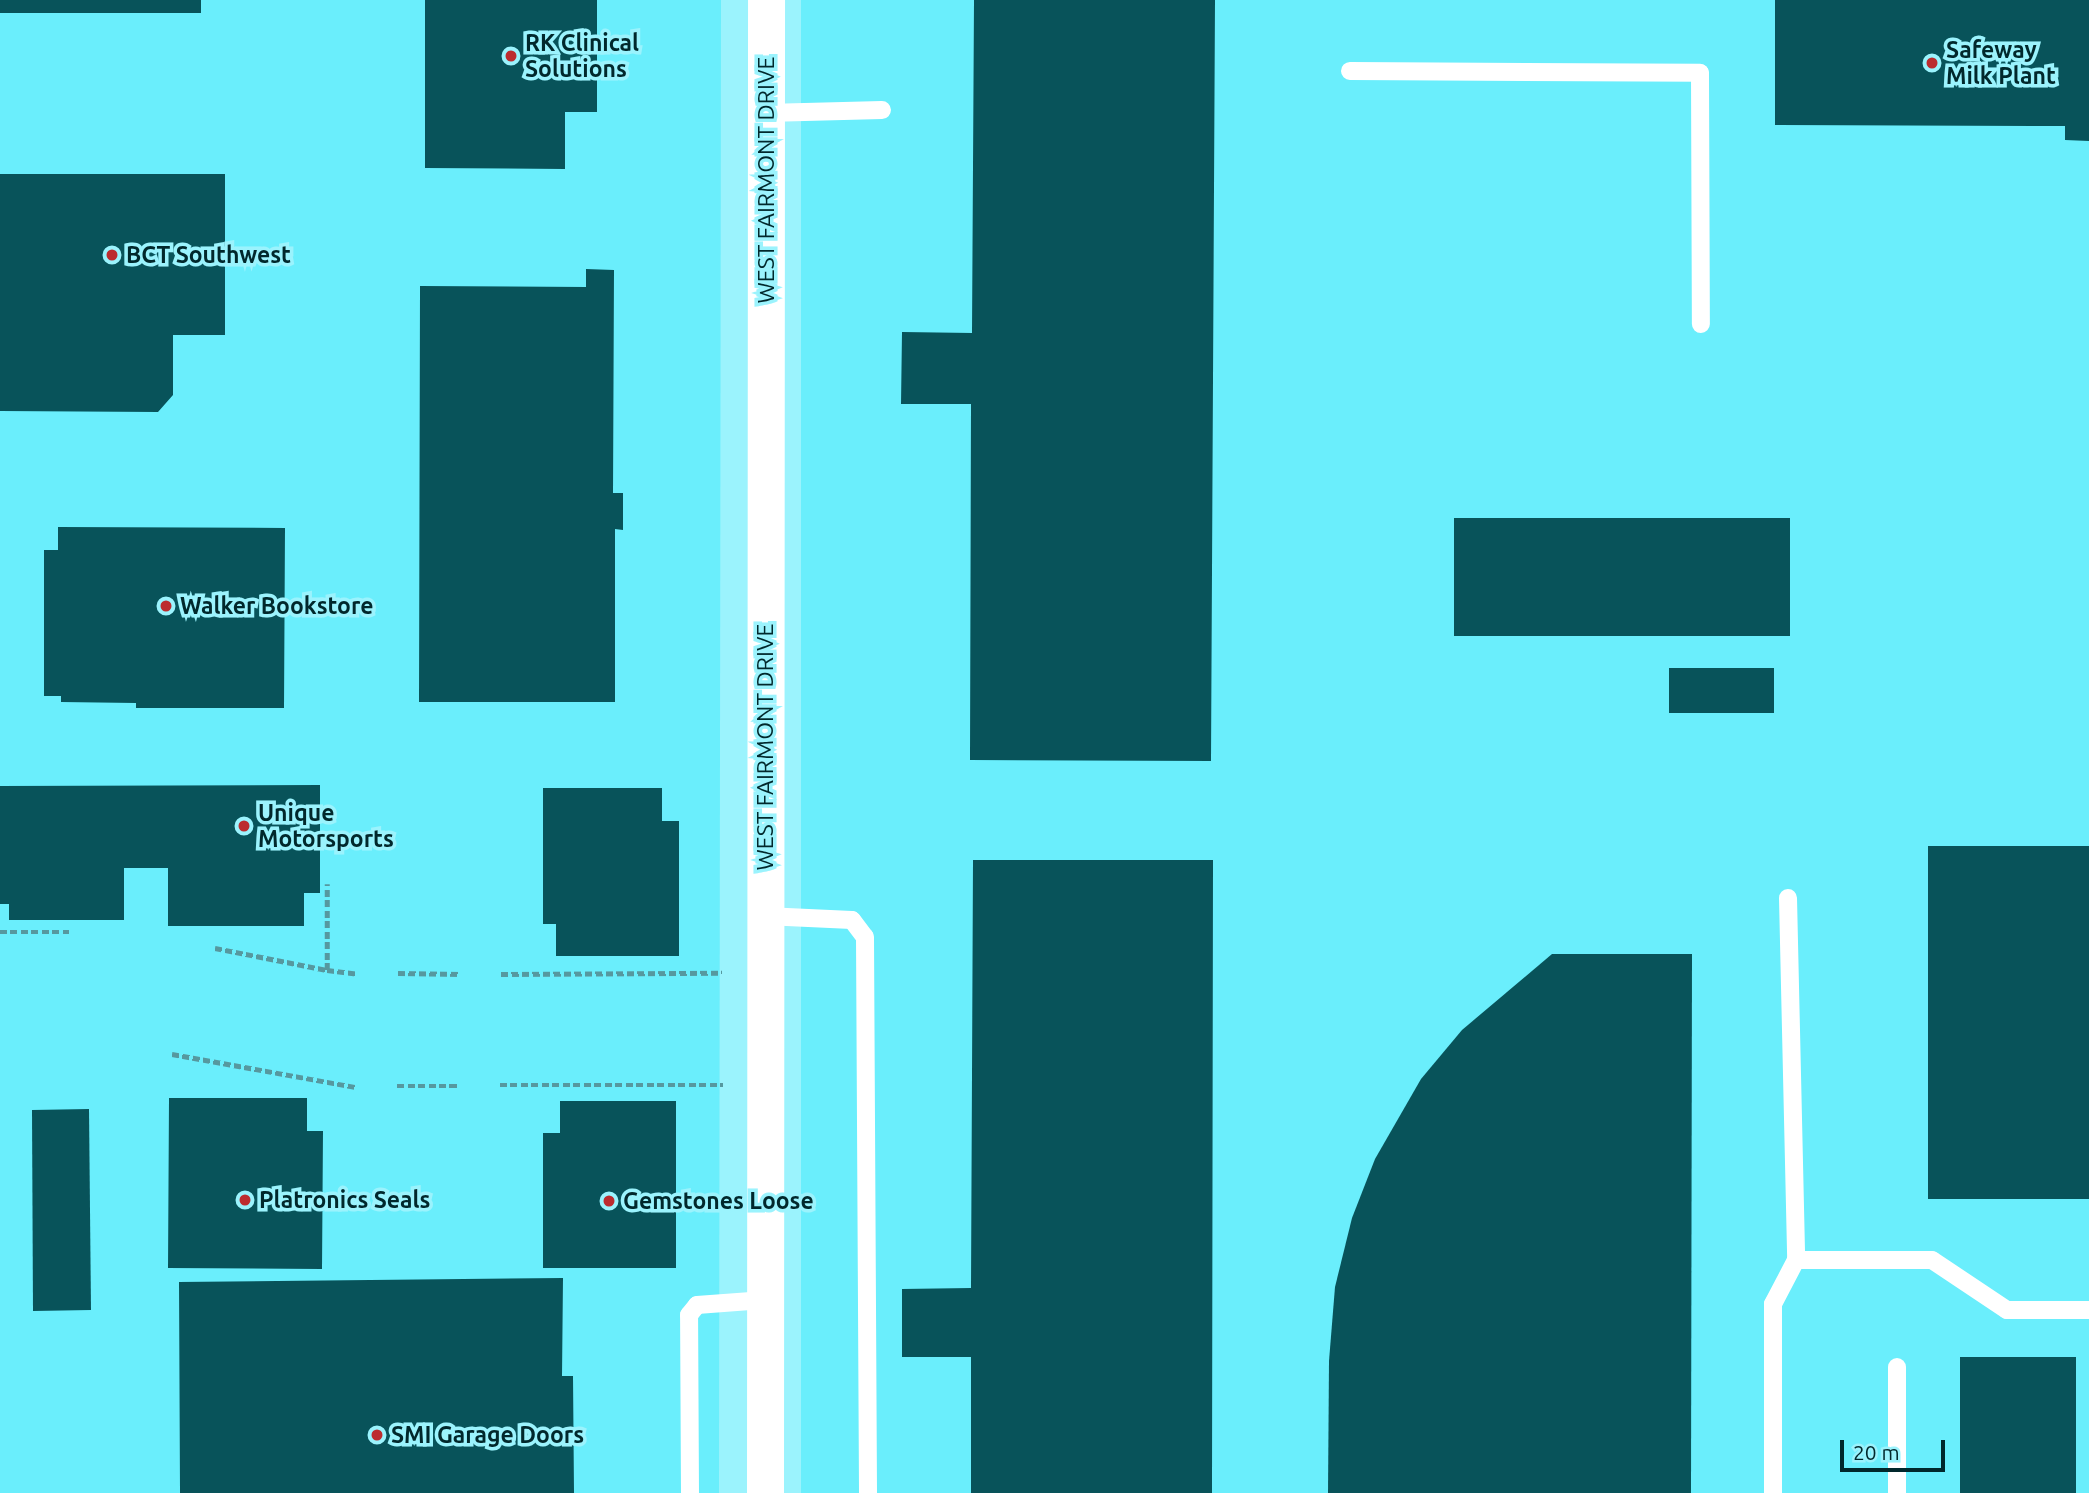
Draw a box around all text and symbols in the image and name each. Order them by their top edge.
place label: RK Clinical Solutions [525,29,639,83]
place label: Safeway Milk Plant [1946,36,2056,90]
marker: RK Clinical Solutions [503,48,519,64]
marker: Safeway Milk Plant [1924,55,1940,71]
street label: WEST FAIRMONT DRIVE [752,57,780,303]
place label: BCT Southwest [126,241,291,269]
marker: BCT Southwest [104,247,120,263]
place label: Walker Bookstore [180,592,373,620]
marker: Walker Bookstore [158,598,174,614]
street label: WEST FAIRMONT DRIVE [751,624,779,870]
place label: Unique Motorsports [258,799,394,853]
marker: Unique Motorsports [236,818,252,834]
place label: Platronics Seals [259,1186,430,1214]
place label: Gemstones Loose [623,1187,814,1215]
marker: Platronics Seals [237,1192,253,1208]
marker: Gemstones Loose [601,1193,617,1209]
place label: SMI Garage Doors [391,1421,584,1449]
scale bar [1844,1426,1949,1470]
marker: SMI Garage Doors [369,1427,385,1443]
text: 20 m [1853,1440,1900,1464]

